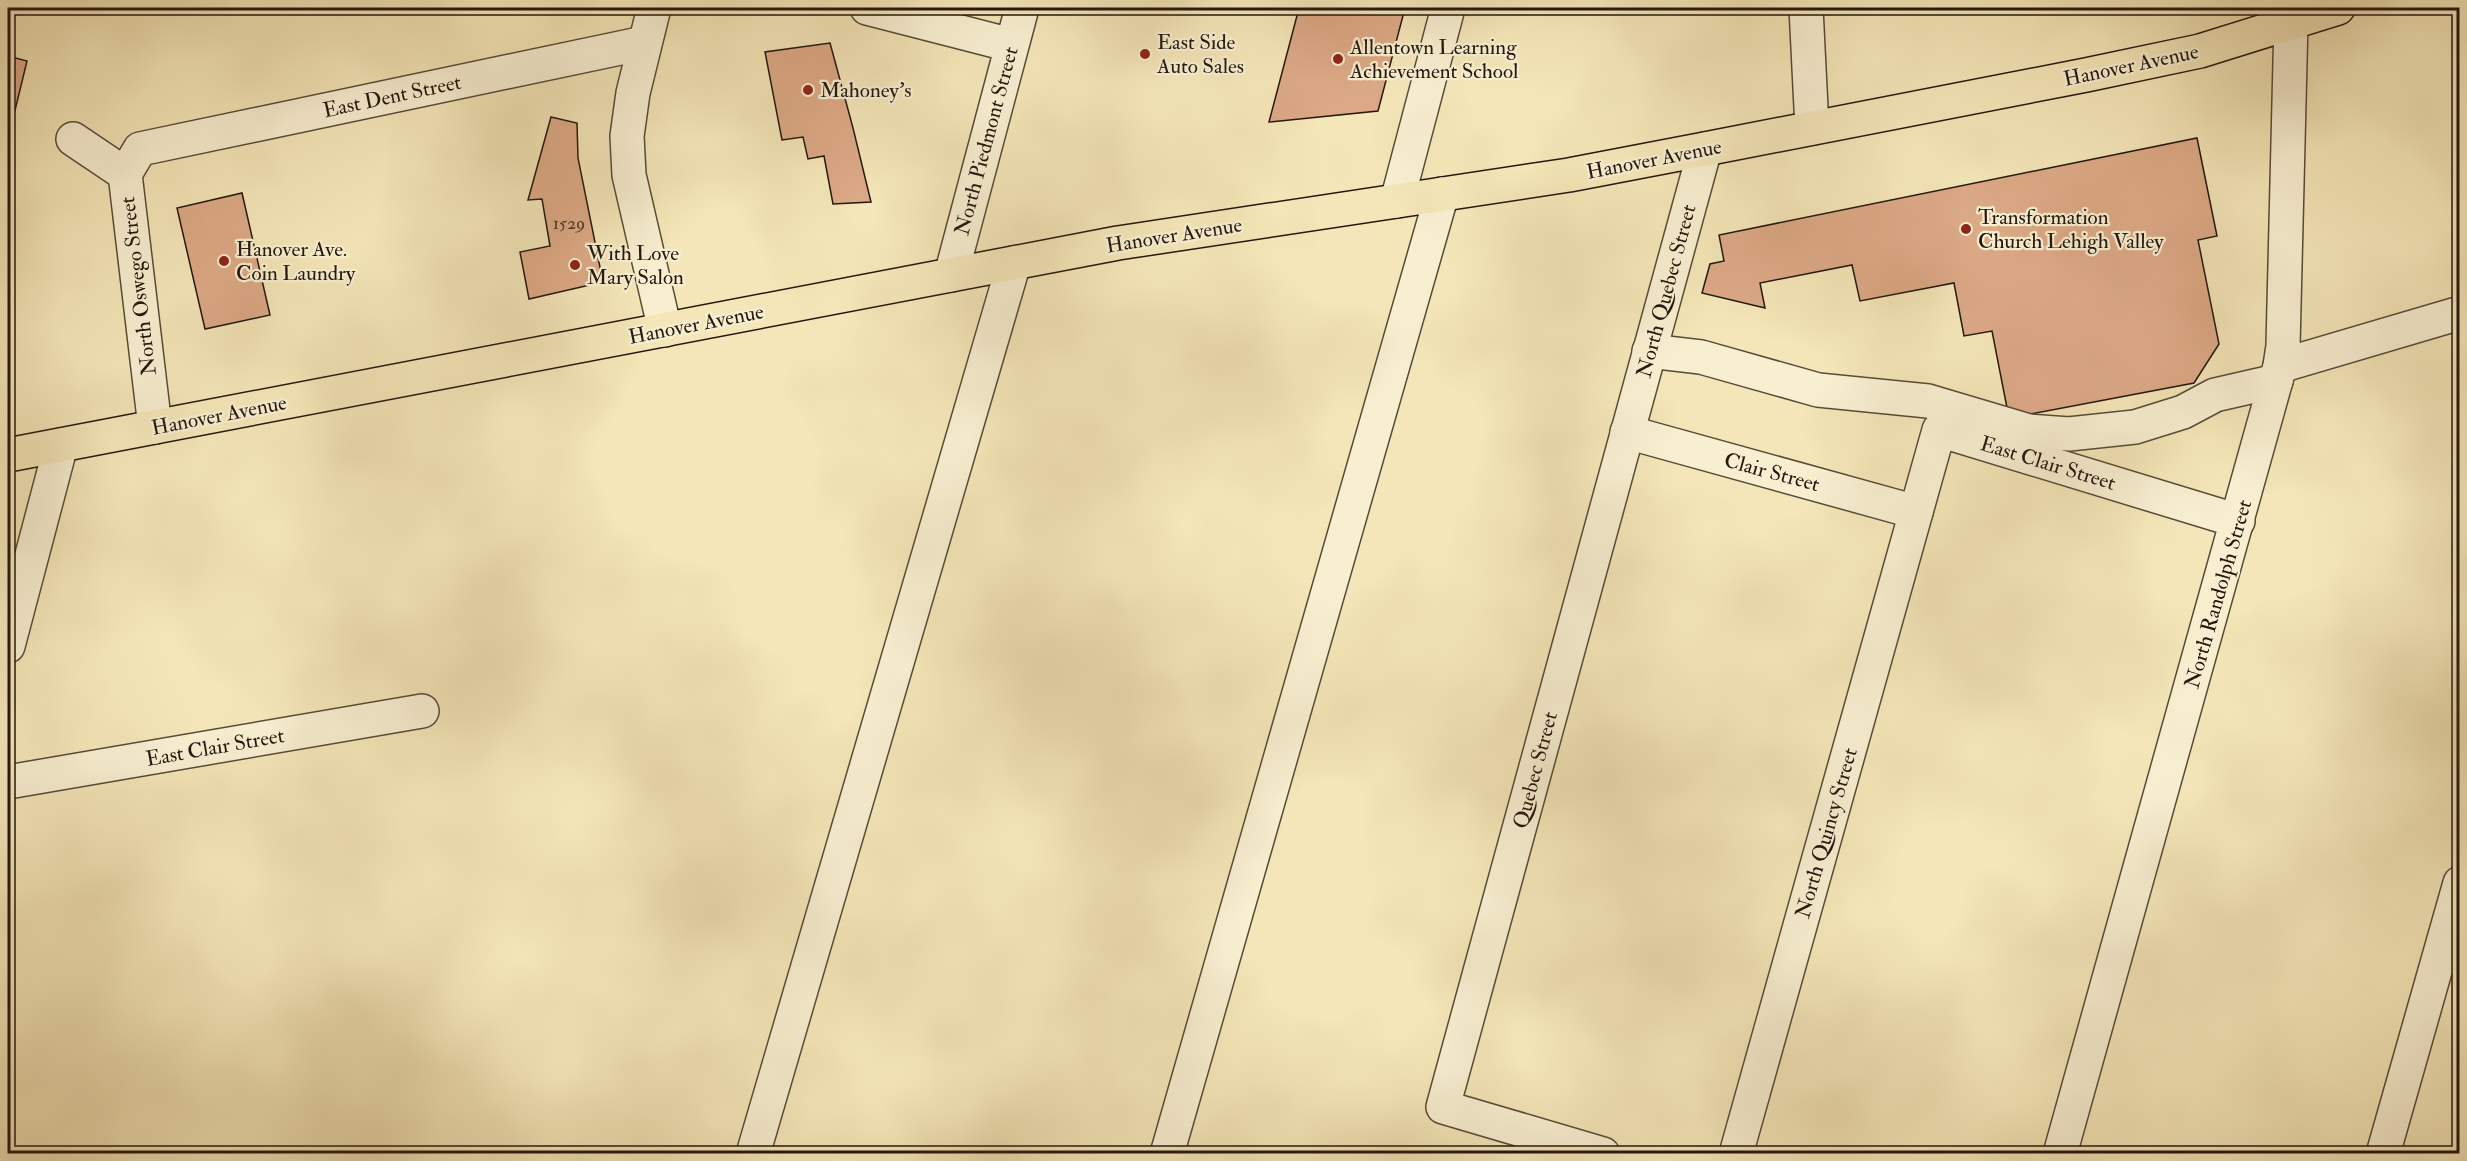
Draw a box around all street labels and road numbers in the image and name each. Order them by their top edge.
street label: Hanover Avenue [2061,38,2201,93]
street label: North Piedmont Street [948,44,1025,238]
street label: East Dent Street [321,69,464,124]
street label: Hanover Avenue [1584,133,1724,186]
street label: North Oswego Street [114,195,163,377]
street label: North Quebec Street [1630,201,1703,381]
street label: Hanover Avenue [1104,211,1244,260]
street label: Hanover Avenue [626,298,766,351]
street label: Hanover Avenue [149,389,289,442]
street label: East Clair Street [1977,430,2119,497]
street label: Clair Street [1721,447,1823,498]
street label: North Randolph Street [2179,496,2258,692]
street label: Quebec Street [1507,709,1564,832]
street label: East Clair Street [144,722,287,773]
street label: North Quincy Street [1789,745,1864,922]

